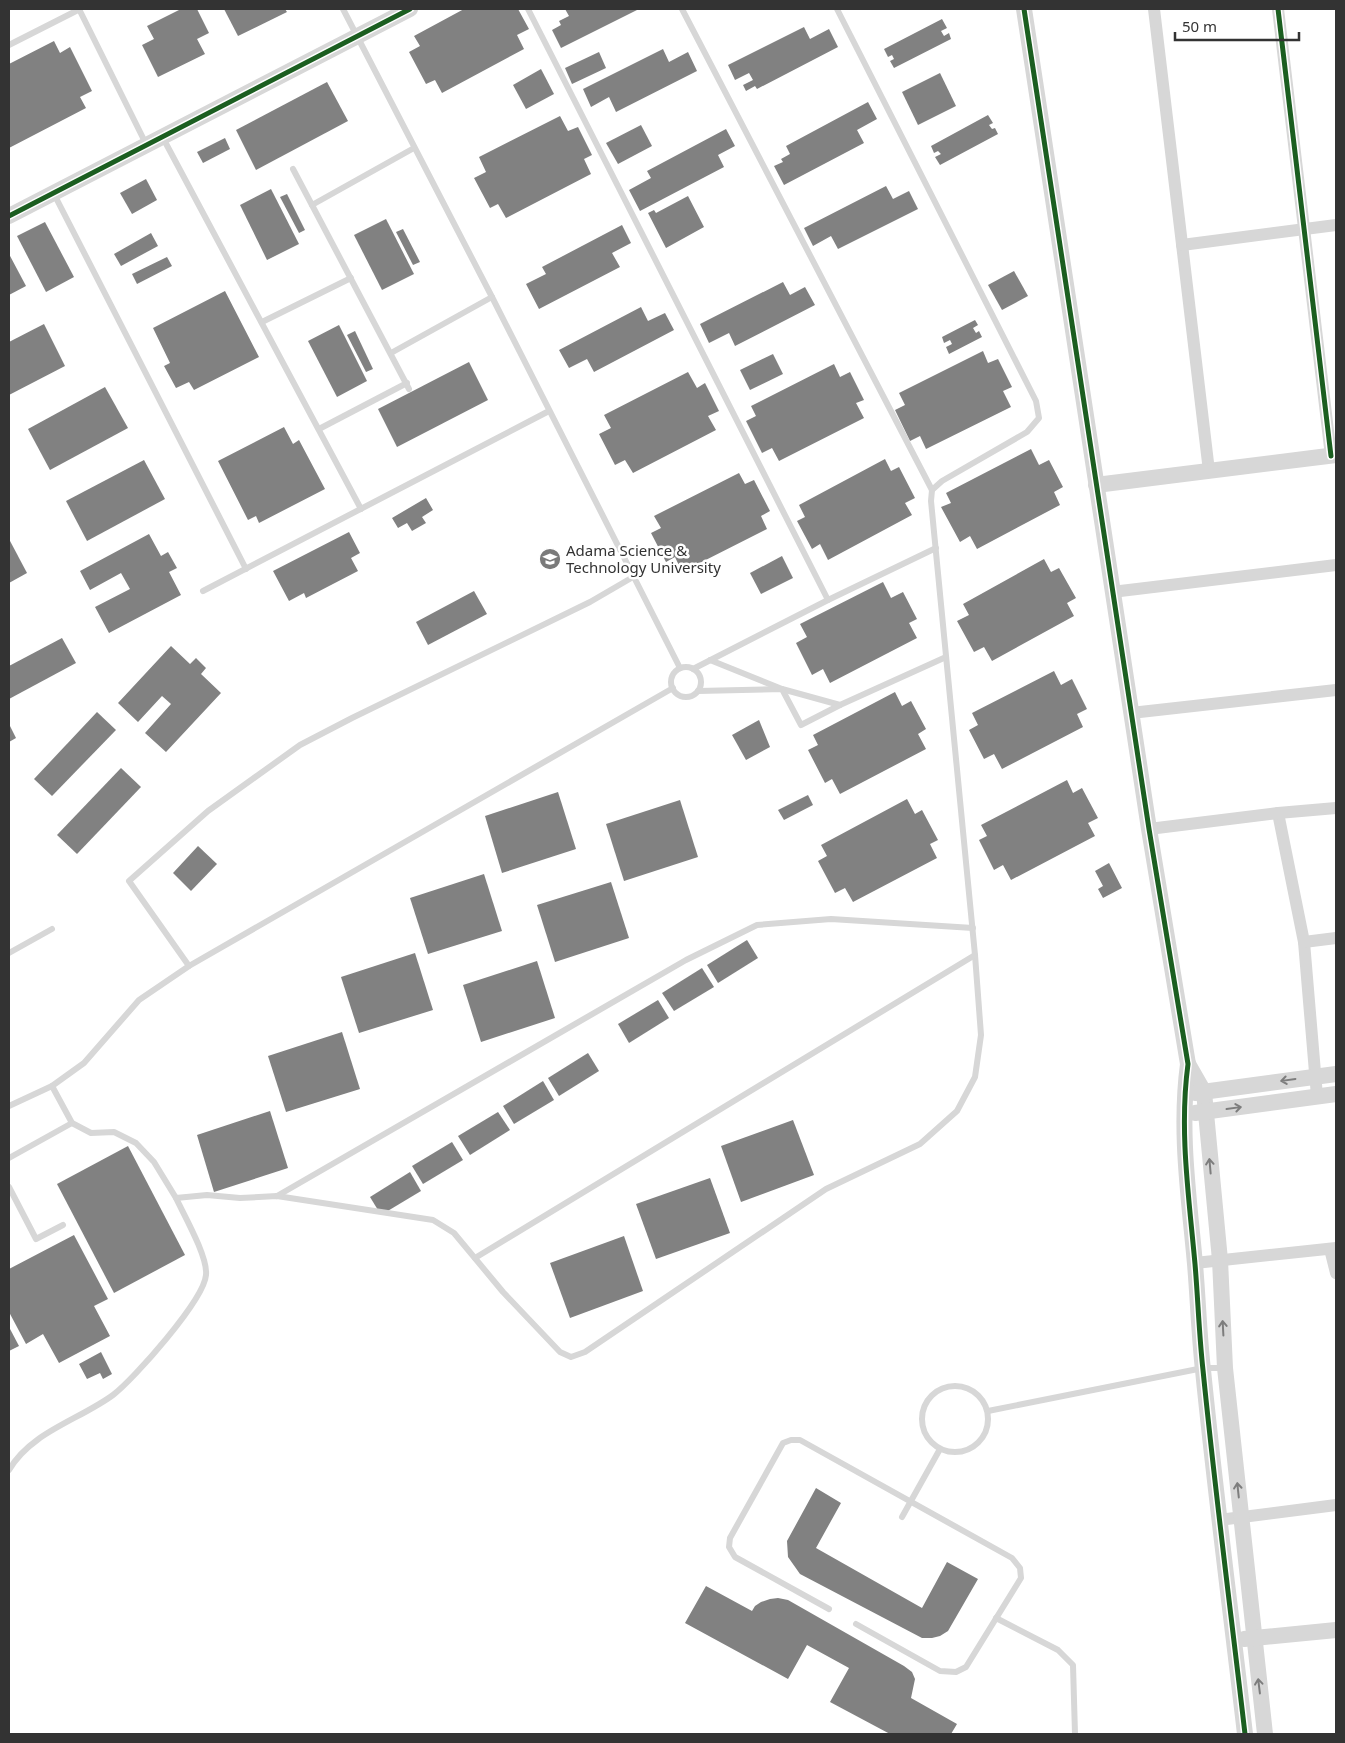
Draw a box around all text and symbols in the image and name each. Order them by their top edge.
scale bar [1175,10,1299,42]
text: 50 m [1182,16,1217,36]
place label: Adama Science & Technology University [566,540,721,577]
school or university icon: Adama Science & Technology University [538,547,562,571]
one-way arrow [1280,1075,1296,1085]
one-way arrow [1225,1103,1241,1113]
one-way arrow [1206,1158,1215,1174]
one-way arrow [1219,1320,1228,1336]
one-way arrow [1233,1482,1243,1498]
one-way arrow [1254,1678,1264,1694]

